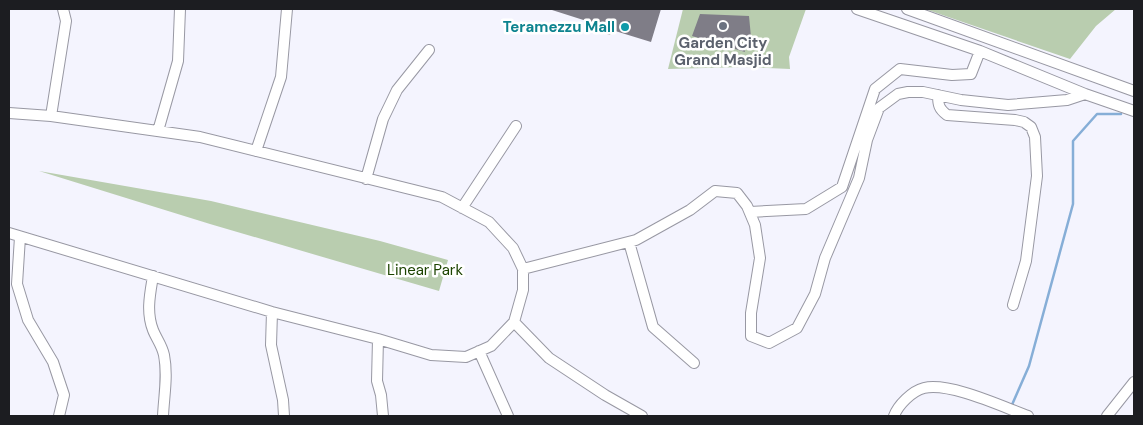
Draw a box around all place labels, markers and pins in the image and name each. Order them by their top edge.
place label: Teramezzu Mall [503,17,615,37]
marker: Garden City Grand Masjid [717,20,729,32]
marker: Teramezzu Mall [619,21,631,33]
place label: Garden City Grand Masjid [674,33,772,70]

